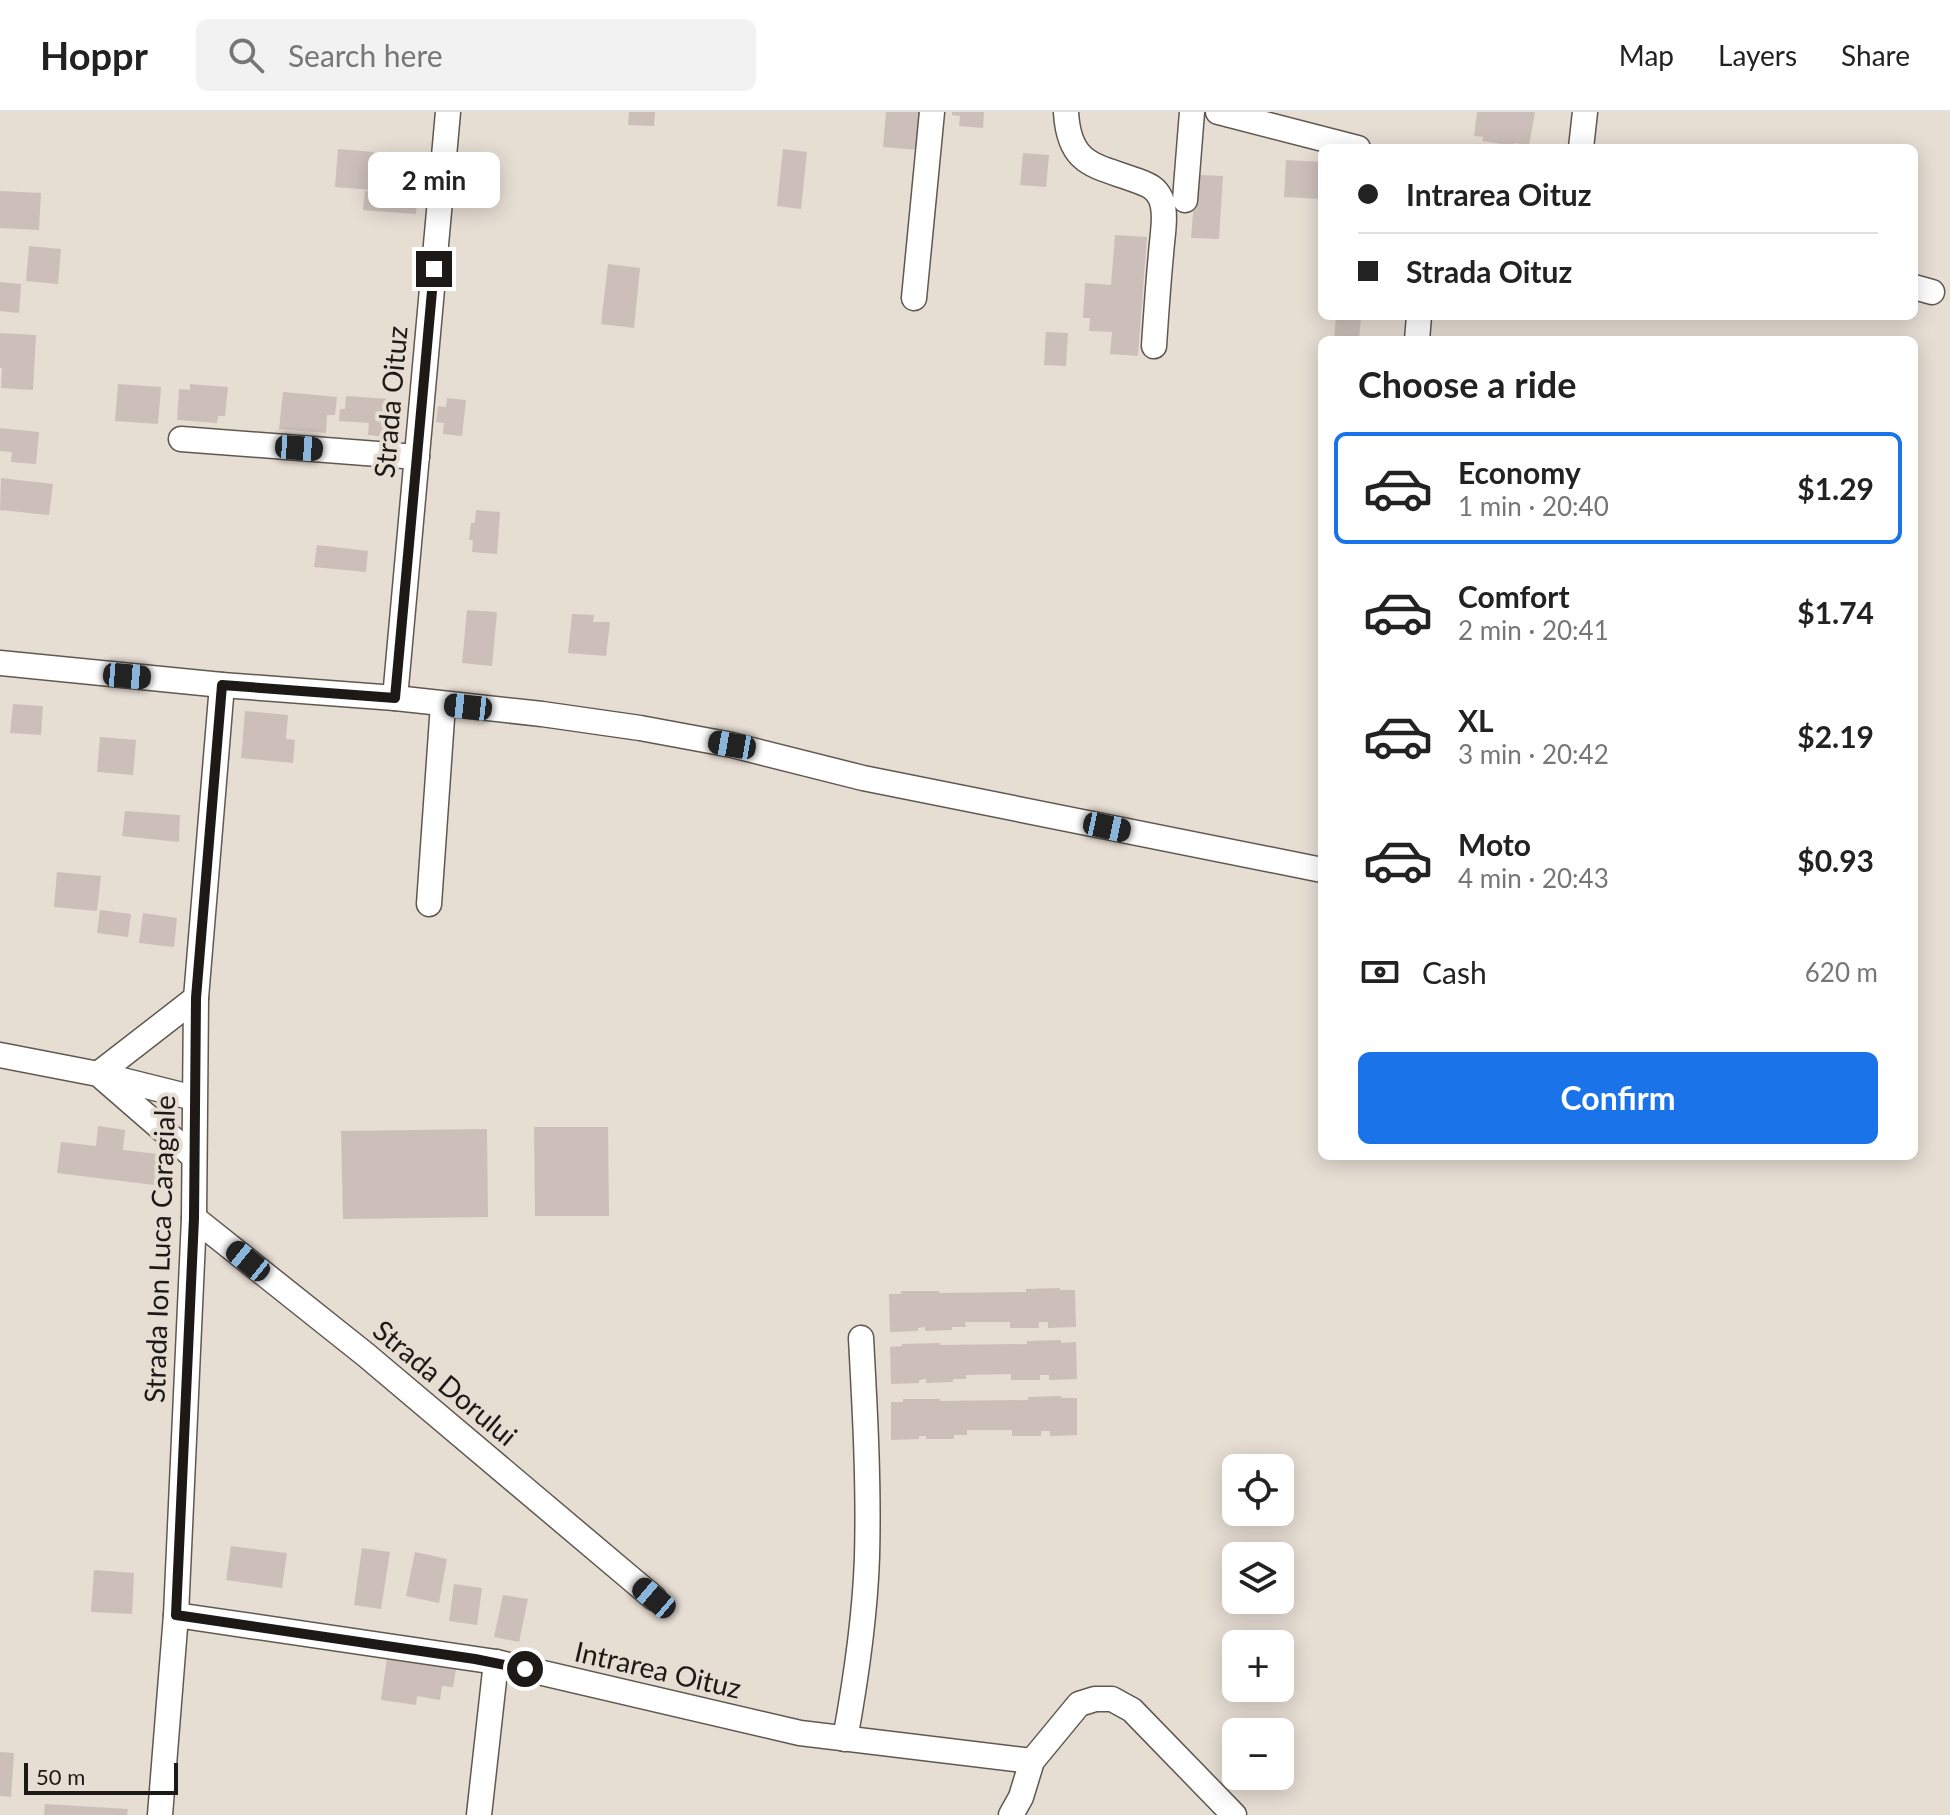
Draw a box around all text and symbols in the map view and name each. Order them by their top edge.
search box [196,19,756,91]
text: Hoppr [40,32,148,78]
icon: search [224,33,268,77]
text: Search here [288,37,443,73]
text: Map [1619,38,1674,72]
text: Layers [1718,38,1797,72]
text: Share [1841,38,1910,72]
callout: 2 min [368,153,500,209]
text: 2 min [402,164,466,196]
text: Intrarea Oituz [1406,176,1592,212]
route end [416,251,452,287]
text: Strada Oituz [1406,253,1572,289]
street label: Strada Oituz [366,325,414,479]
text: Choose a ride [1358,362,1577,406]
car [274,434,324,462]
icon: car [1362,452,1434,524]
text: Economy [1458,454,1581,490]
text: $1.29 [1797,470,1874,506]
text: 1 min · 20:40 [1458,490,1609,522]
icon: car [1362,576,1434,648]
text: Comfort [1458,578,1570,614]
text: $1.74 [1797,594,1874,630]
text: 2 min · 20:41 [1458,614,1609,646]
car [102,662,152,690]
car [443,693,493,721]
icon: car [1362,700,1434,772]
text: XL [1458,702,1494,738]
text: $2.19 [1797,718,1874,754]
car [706,729,758,761]
text: 3 min · 20:42 [1458,738,1609,770]
car [1081,810,1133,844]
icon: car [1362,824,1434,896]
text: Moto [1458,826,1531,862]
text: $0.93 [1797,842,1874,878]
text: 4 min · 20:43 [1458,862,1609,894]
icon: cash [1358,950,1402,994]
text: Cash [1422,954,1487,990]
text: 620 m [1805,956,1878,988]
button: Confirm [1358,1052,1878,1144]
street label: Strada Ion Luca Caragiale [137,1094,181,1403]
car [222,1237,274,1285]
street label: Strada Dorului [367,1312,524,1452]
map controls [1222,1454,1294,1790]
button: locate [1222,1454,1294,1526]
button: layers [1222,1542,1294,1614]
car [628,1573,680,1623]
button: + [1222,1630,1294,1702]
street label: Intrarea Oituz [572,1633,745,1705]
route start [507,1651,543,1687]
button: − [1222,1718,1294,1790]
scale bar [24,1759,178,1795]
text: 50 m [36,1763,85,1790]

